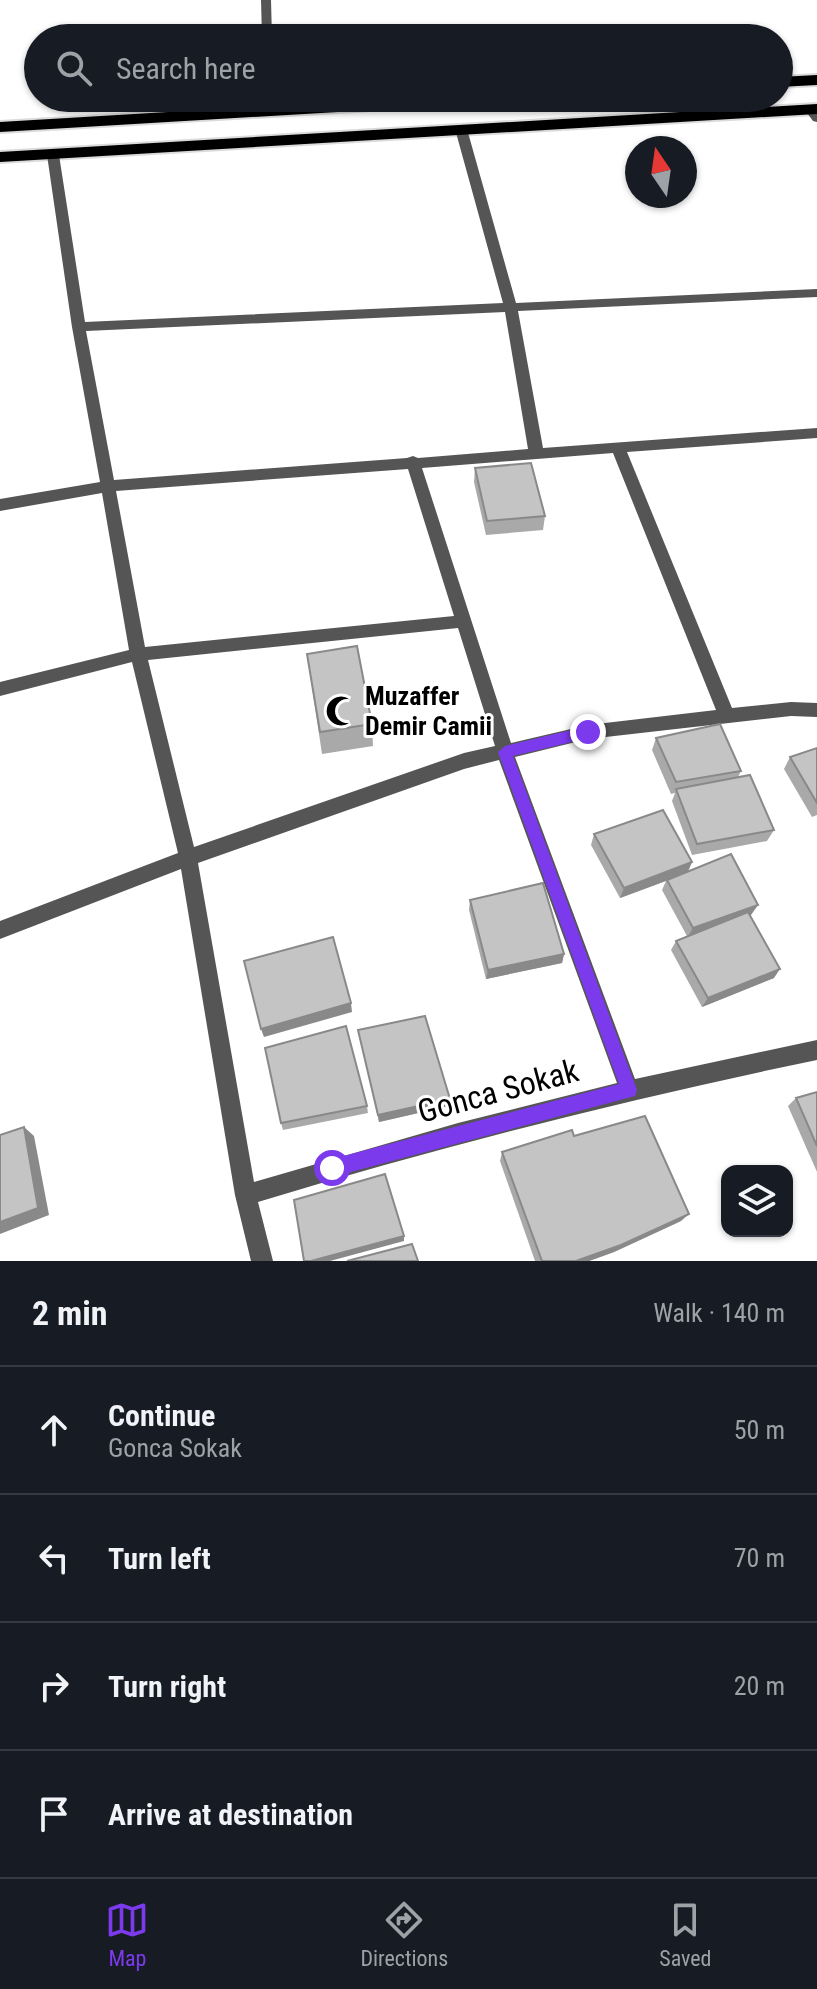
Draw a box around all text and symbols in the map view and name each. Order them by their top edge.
search box [24,24,793,112]
icon: search [52,46,96,90]
text: Search here [116,51,256,86]
north arrow [625,136,697,208]
place label: Muzaffer Demir Camii [365,681,492,741]
mosque icon: Muzaffer Demir Camii [324,694,358,728]
route end [570,714,606,750]
street label: Gonca Sokak [414,1051,583,1131]
route start [314,1150,350,1186]
map controls [721,1165,793,1237]
button: layers [721,1165,793,1237]
text: 2 min [32,1293,108,1333]
text: Walk · 140 m [653,1298,785,1328]
text: Continue [108,1398,215,1433]
icon: ahead [32,1408,76,1452]
text: 50 m [734,1415,785,1445]
text: Gonca Sokak [108,1433,242,1463]
icon: left [32,1536,76,1580]
text: Turn left [108,1541,211,1576]
text: 70 m [734,1543,785,1573]
icon: right [32,1664,76,1708]
text: Turn right [108,1669,226,1704]
text: 20 m [734,1671,785,1701]
icon: arrive [32,1792,76,1836]
text: Arrive at destination [108,1797,353,1832]
tab: Map [105,1898,149,1971]
tab: Directions [360,1898,448,1971]
tab: Saved [659,1898,712,1971]

